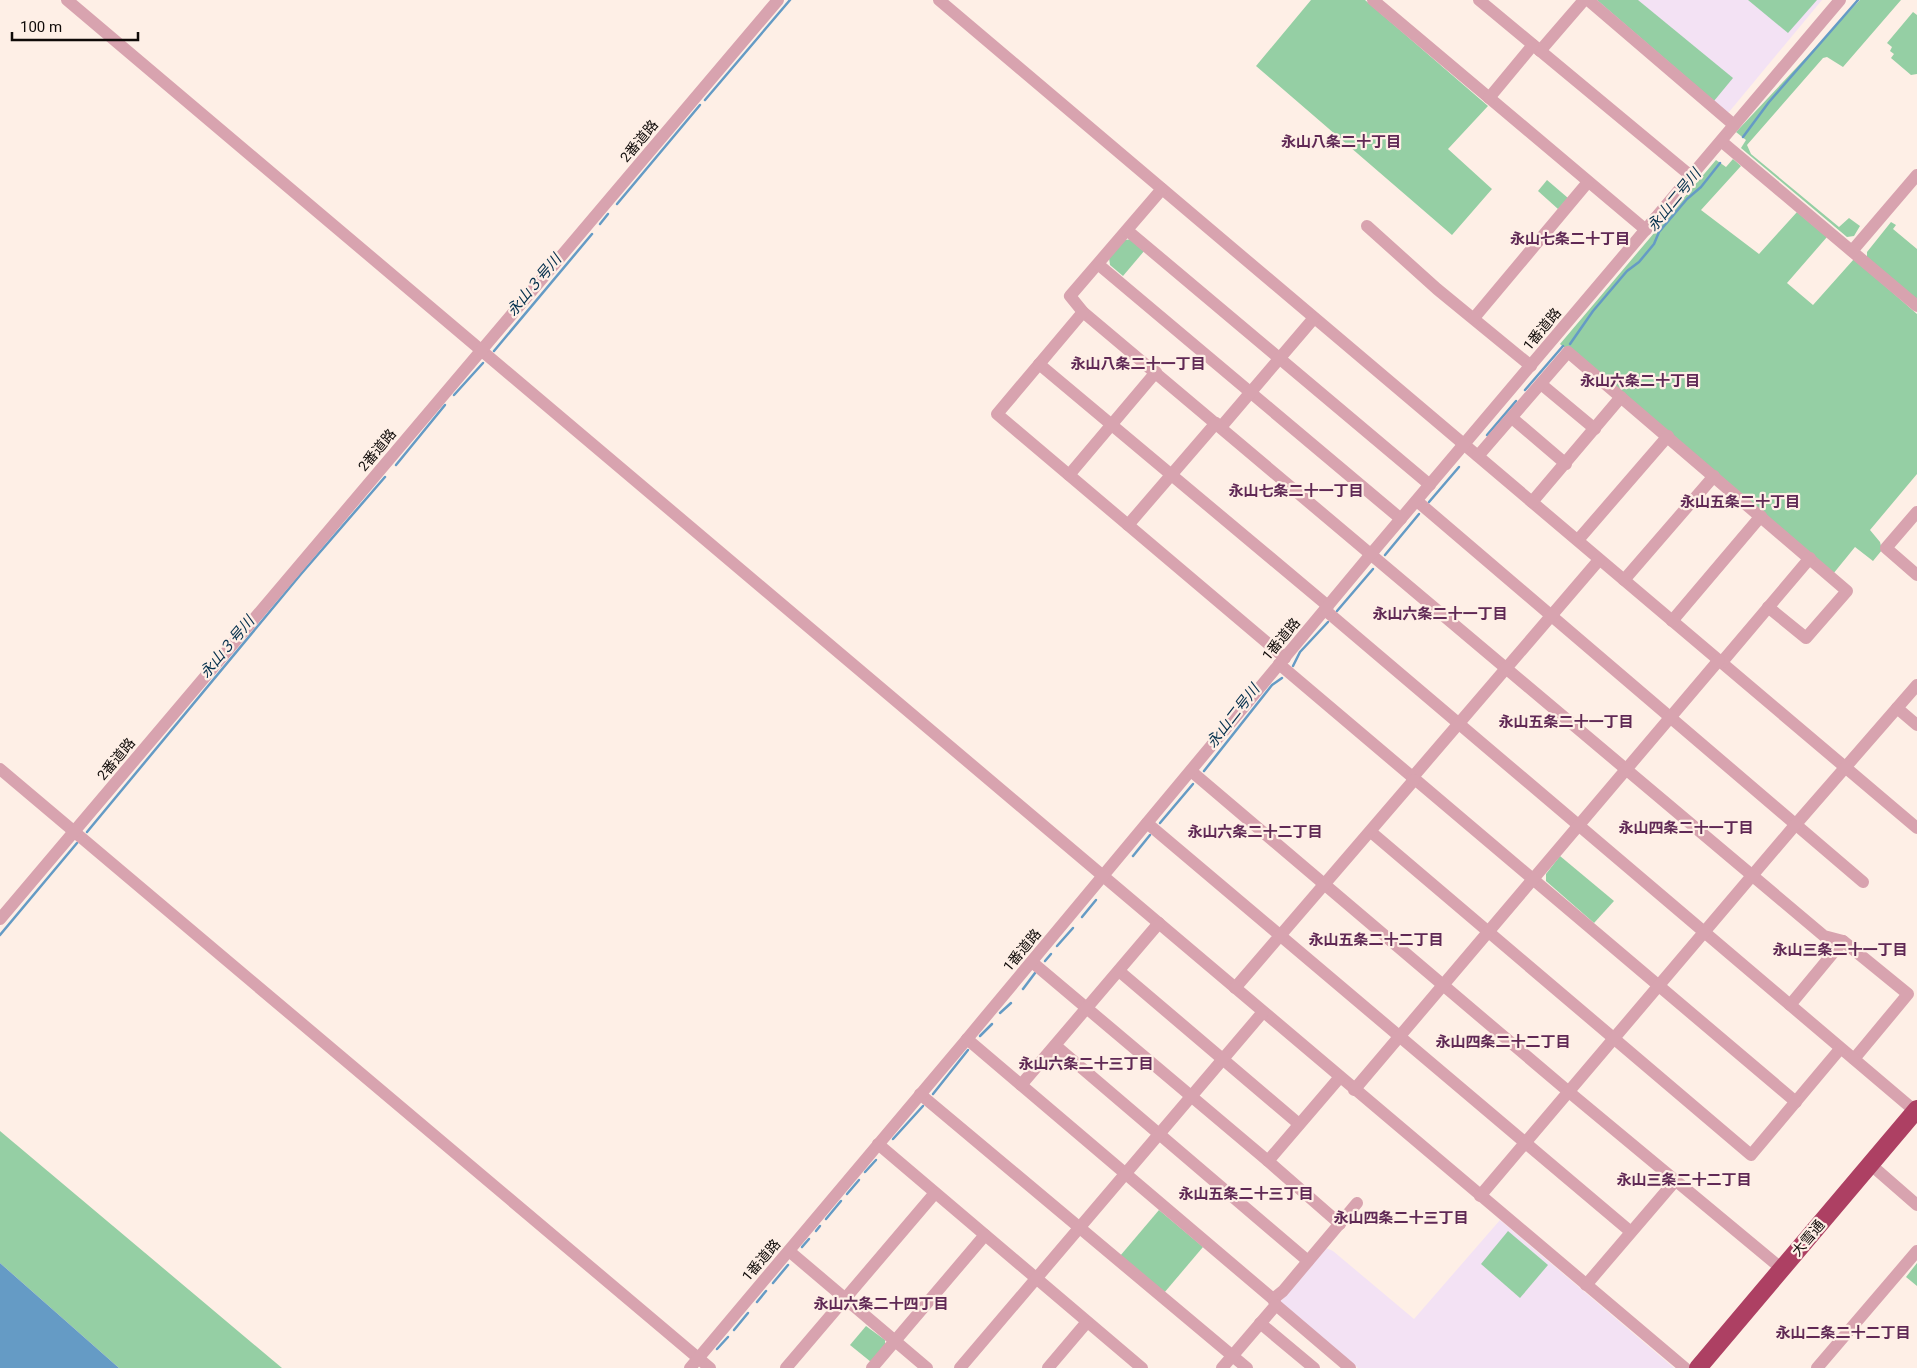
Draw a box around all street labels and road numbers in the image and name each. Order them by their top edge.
street label: 2番道路 [617,117,661,165]
street label: 1番道路 [1520,305,1564,353]
street label: 2番道路 [355,426,399,474]
street label: 1番道路 [1259,615,1303,663]
street label: 2番道路 [94,735,138,783]
street label: 1番道路 [1000,926,1044,974]
street label: 大雪通 [1788,1217,1828,1259]
street label: 1番道路 [739,1236,783,1284]

